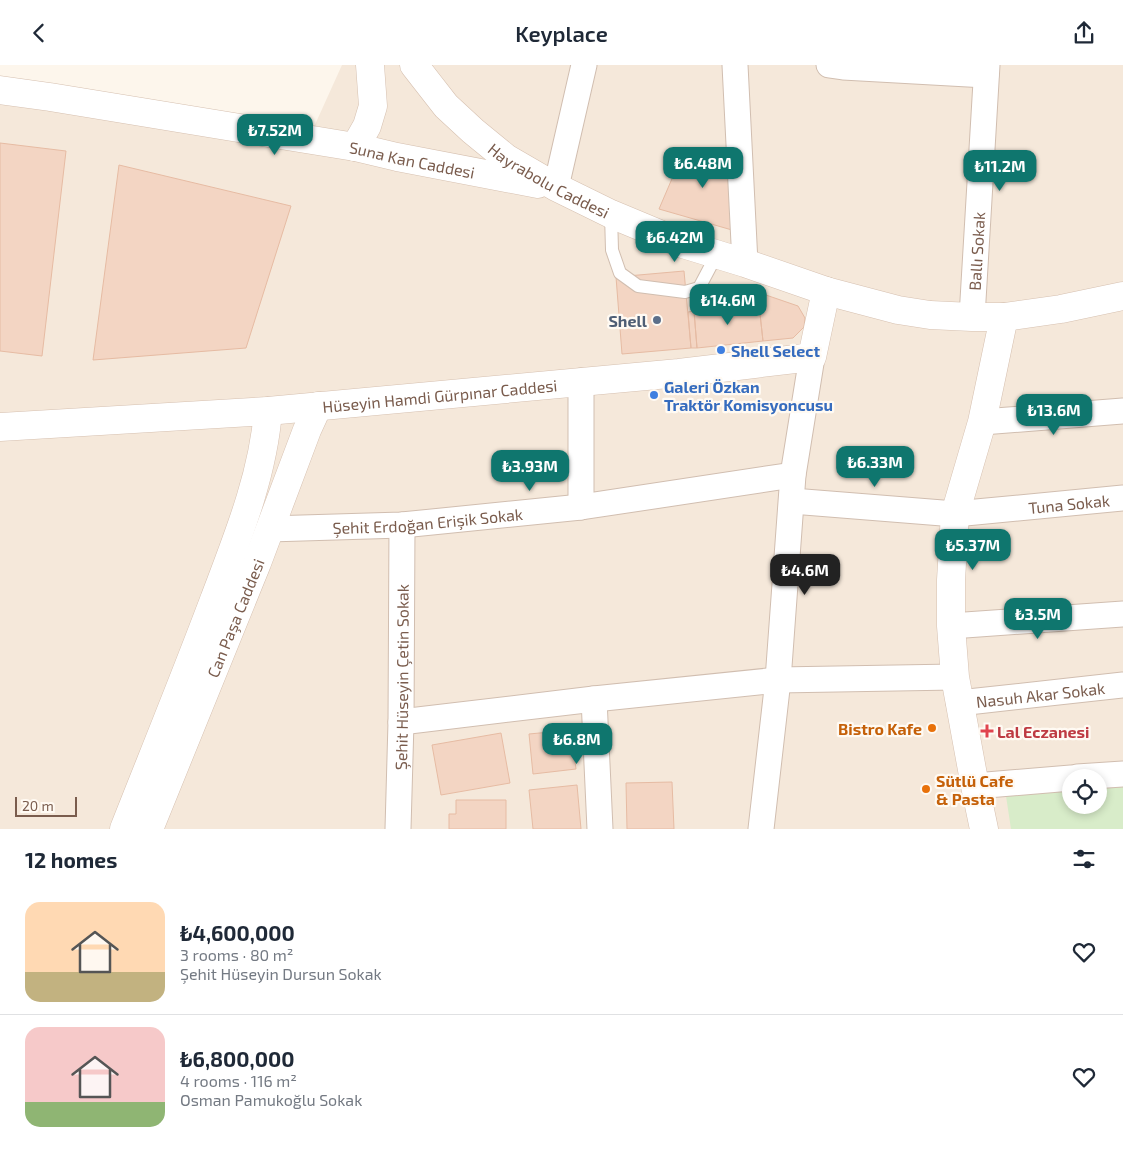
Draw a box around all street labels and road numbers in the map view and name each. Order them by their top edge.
street label: Suna Kan Caddesi [348,137,477,181]
street label: Hayrabolu Caddesi [485,138,613,221]
street label: Ballı Sokak [964,211,988,291]
street label: Hüseyin Hamdi Gürpınar Caddesi [322,375,558,415]
street label: Tuna Sokak [1027,490,1111,516]
street label: Şehit Erdoğan Erişik Sokak [332,503,524,538]
street label: Can Paşa Caddesi [202,556,267,680]
street label: Şehit Hüseyin Çetin Sokak [390,584,412,770]
street label: Nasuh Akar Sokak [975,678,1106,711]

